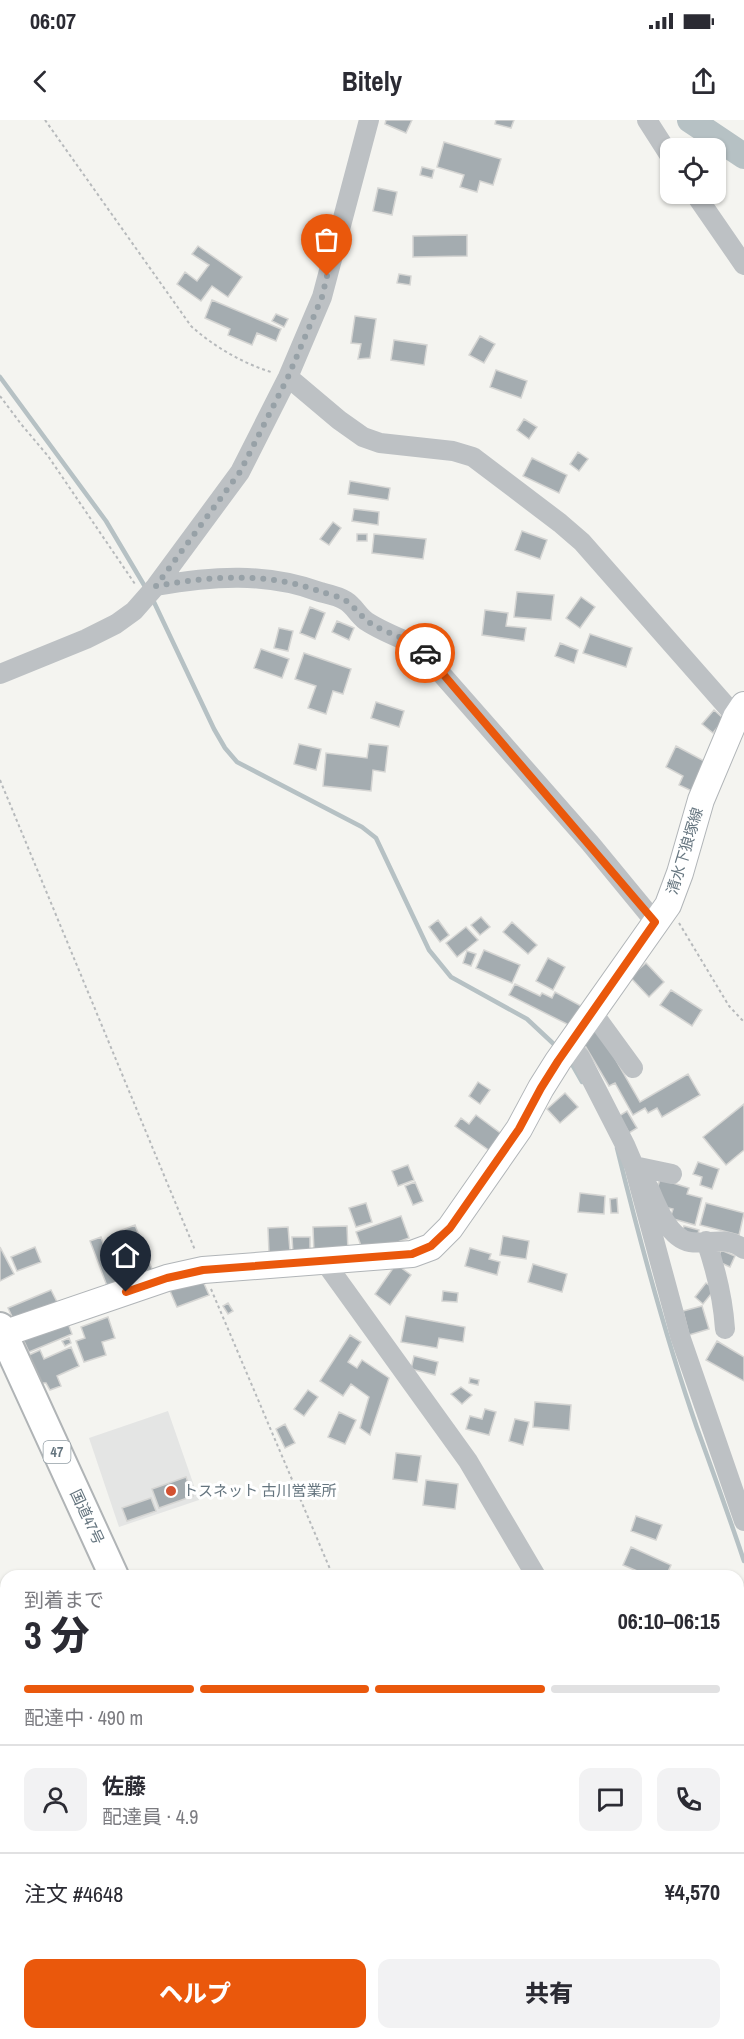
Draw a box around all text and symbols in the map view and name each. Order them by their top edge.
text: 06:07 [30,6,76,36]
text: Bitely [342,63,402,99]
icon: back [24,65,57,98]
icon: share [687,65,720,98]
map controls [660,138,726,204]
button: locate [660,138,726,204]
pin [301,214,352,276]
icon: bag [310,223,343,256]
courier [395,623,455,683]
icon: car [409,637,442,670]
street label: 清水下狼塚線 [661,805,708,897]
pin [100,1230,151,1292]
icon: home [109,1239,142,1272]
road number: 47 [44,1441,70,1463]
place label: トスネット 古川営業所 [183,1480,336,1501]
marker: トスネット 古川営業所 [164,1484,178,1498]
street label: 国道47号 [66,1486,109,1548]
text: 到着まで [24,1586,104,1613]
text: 06:10–06:15 [618,1606,720,1636]
text: 3 分 [24,1609,90,1661]
text: 配達中 · 490 m [24,1704,143,1731]
button: person [24,1768,87,1831]
button: chat [579,1768,642,1831]
button: phone [657,1768,720,1831]
text: 佐藤 [102,1771,146,1801]
text: 配達員 · 4.9 [102,1803,198,1830]
text: ¥4,570 [665,1877,720,1907]
text: 注文 #4648 [24,1879,123,1909]
button: ヘルプ [24,1959,366,2028]
button: 共有 [378,1959,720,2028]

